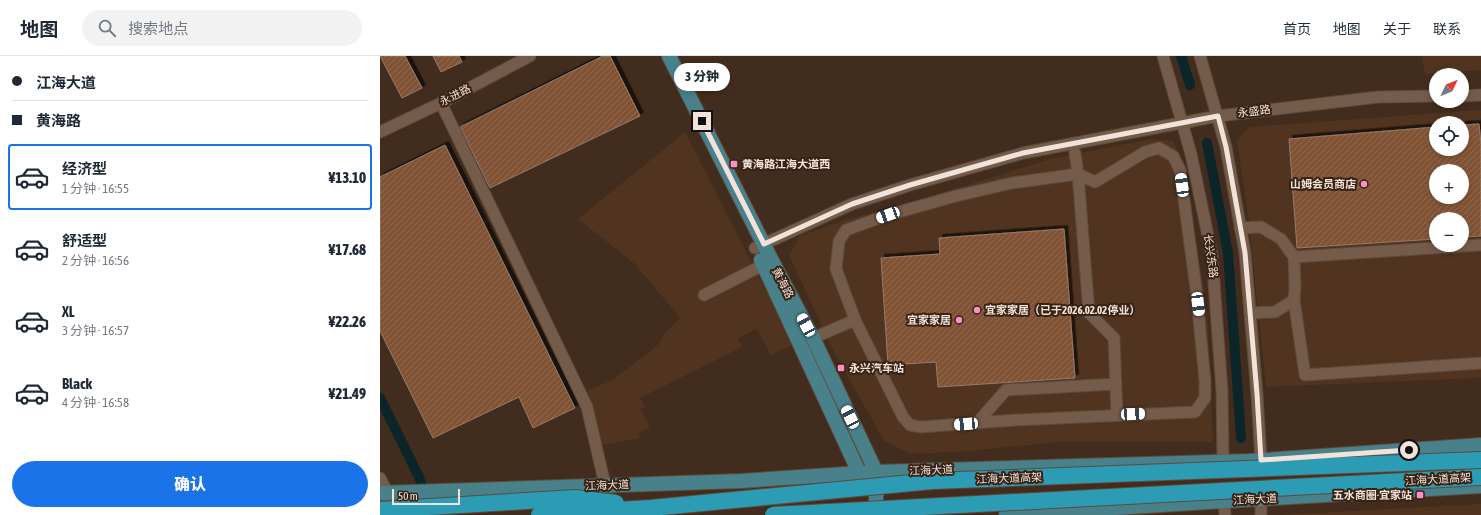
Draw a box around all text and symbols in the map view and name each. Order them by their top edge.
search box [82,10,362,46]
icon: search [96,17,118,39]
text: 地图 [20,18,58,40]
text: 搜索地点 [128,20,188,37]
text: 首页 [1283,21,1311,37]
text: 地图 [1333,21,1361,37]
text: 关于 [1383,21,1411,37]
text: 联系 [1433,21,1461,37]
callout: 3 分钟 [674,63,730,91]
north arrow [1429,68,1469,108]
map controls [1429,68,1469,252]
text: 3 分钟 [685,69,719,84]
text: 江海大道 [36,74,96,91]
street label: 永进路 [438,82,472,108]
street label: 永盛路 [1237,103,1271,119]
text: 黄海路 [36,112,81,129]
route end [693,112,711,130]
button: locate [1429,116,1469,156]
place label: 黄海路江海大道西 [742,158,830,170]
icon: car [14,159,50,195]
marker: 黄海路江海大道西 [729,159,739,169]
text: 经济型 [62,160,107,177]
button: + [1429,164,1469,204]
text: ¥13.10 [328,169,366,186]
car [1174,172,1190,198]
place label: 山姆会员商店 [1290,178,1356,190]
marker: 山姆会员商店 [1359,179,1369,189]
text: 1 分钟 · 16:55 [62,181,129,196]
car [875,205,901,225]
button: − [1429,212,1469,252]
icon: car [14,231,50,267]
text: 舒适型 [62,232,107,249]
street label: 长兴东路 [1202,233,1220,279]
text: ¥17.68 [328,241,366,258]
text: 2 分钟 · 16:56 [62,253,129,268]
street label: 黄海路 [770,266,796,300]
car [1191,291,1205,317]
icon: car [14,303,50,339]
text: XL [62,303,75,320]
place label: 宜家家居（已于2026.02.02停业） [985,304,1140,316]
marker: 宜家家居（已于2026.02.02停业） [972,305,982,315]
car [795,312,817,338]
text: ¥22.26 [328,313,366,330]
place label: 宜家家居 [907,314,951,326]
marker: 宜家家居 [954,315,964,325]
text: 3 分钟 · 16:57 [62,323,129,338]
place label: 永兴汽车站 [849,362,904,374]
marker: 永兴汽车站 [836,363,846,373]
icon: car [14,375,50,411]
text: Black [62,375,92,392]
text: ¥21.49 [328,385,366,402]
text: 4 分钟 · 16:58 [62,395,129,410]
car [839,404,861,430]
car [1121,407,1145,421]
car [954,417,978,431]
route start [1400,441,1418,459]
button: 确认 [12,461,368,507]
street label: 江海大道 [909,463,953,477]
street label: 江海大道高架 [976,471,1042,485]
street label: 江海大道高架 [1405,471,1471,487]
street label: 江海大道 [585,478,629,492]
scale bar [392,487,460,506]
place label: 五水商圈·宜家站 [1333,489,1412,501]
text: 50 m [398,490,418,502]
marker: 五水商圈·宜家站 [1415,490,1425,500]
street label: 江海大道 [1233,492,1277,506]

